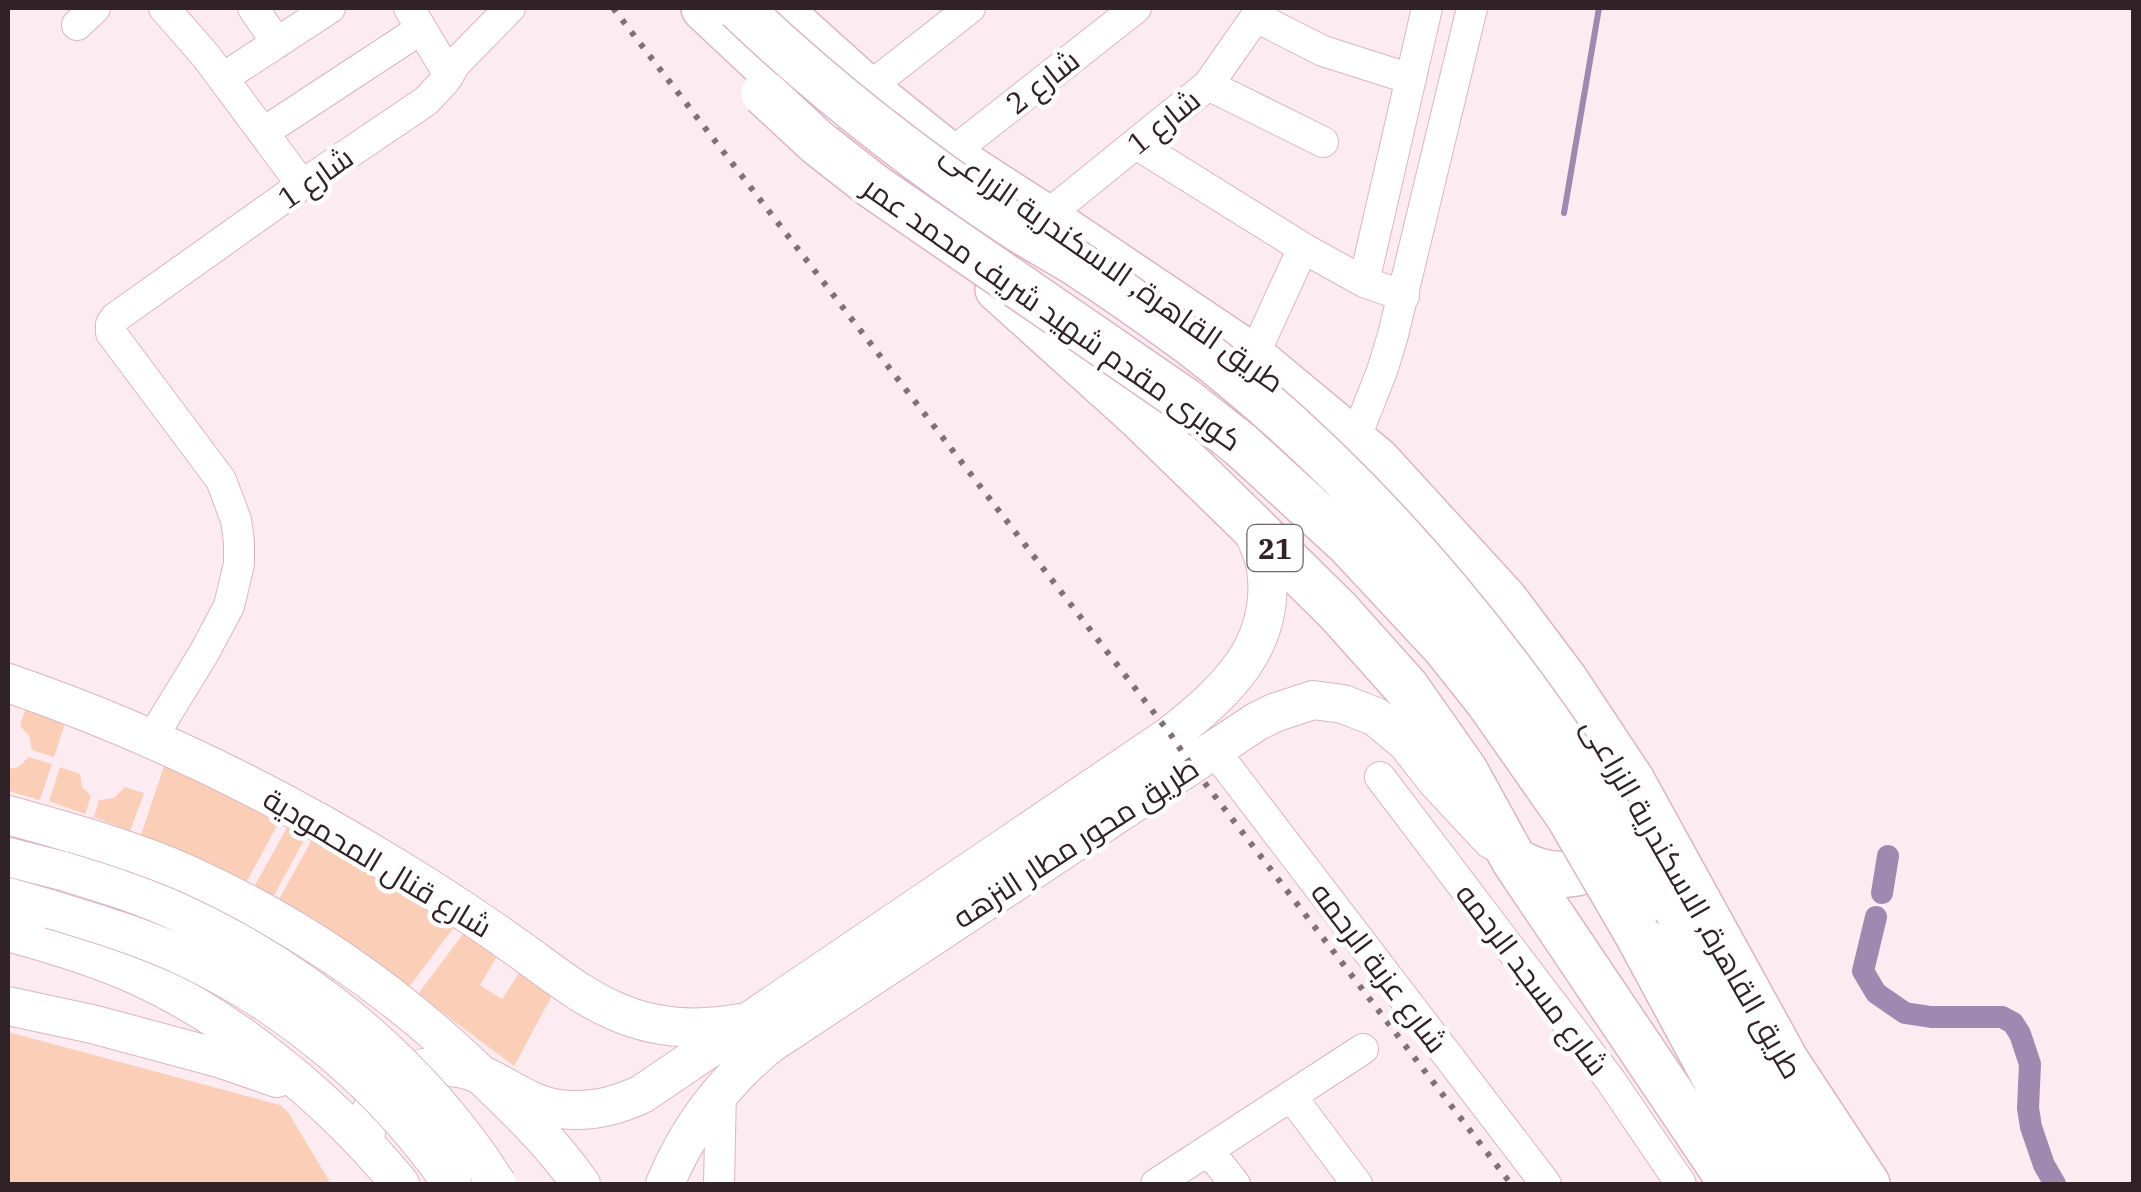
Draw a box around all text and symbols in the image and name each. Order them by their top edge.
street label: شارع 2 [997,40,1088,124]
street label: شارع 1 [1118,80,1209,164]
street label: طريق القاهرة, الاسكندرية الزراعى [934,133,1292,401]
street label: شارع 1 [270,137,361,218]
street label: كوبرى مقدم شهيد شريف محمد عمر [853,166,1250,461]
road number: 21 [1248,525,1302,571]
street label: طريق القاهرة, الاسكندرية الزراعى [1574,711,1812,1085]
street label: طريق محور مطار النزهه [945,748,1205,936]
street label: شارع قنال المحمودية [256,778,499,947]
street label: شارع عزبة الرحمه [1302,874,1457,1061]
street label: شارع مسجد الرحمه [1446,875,1618,1084]

